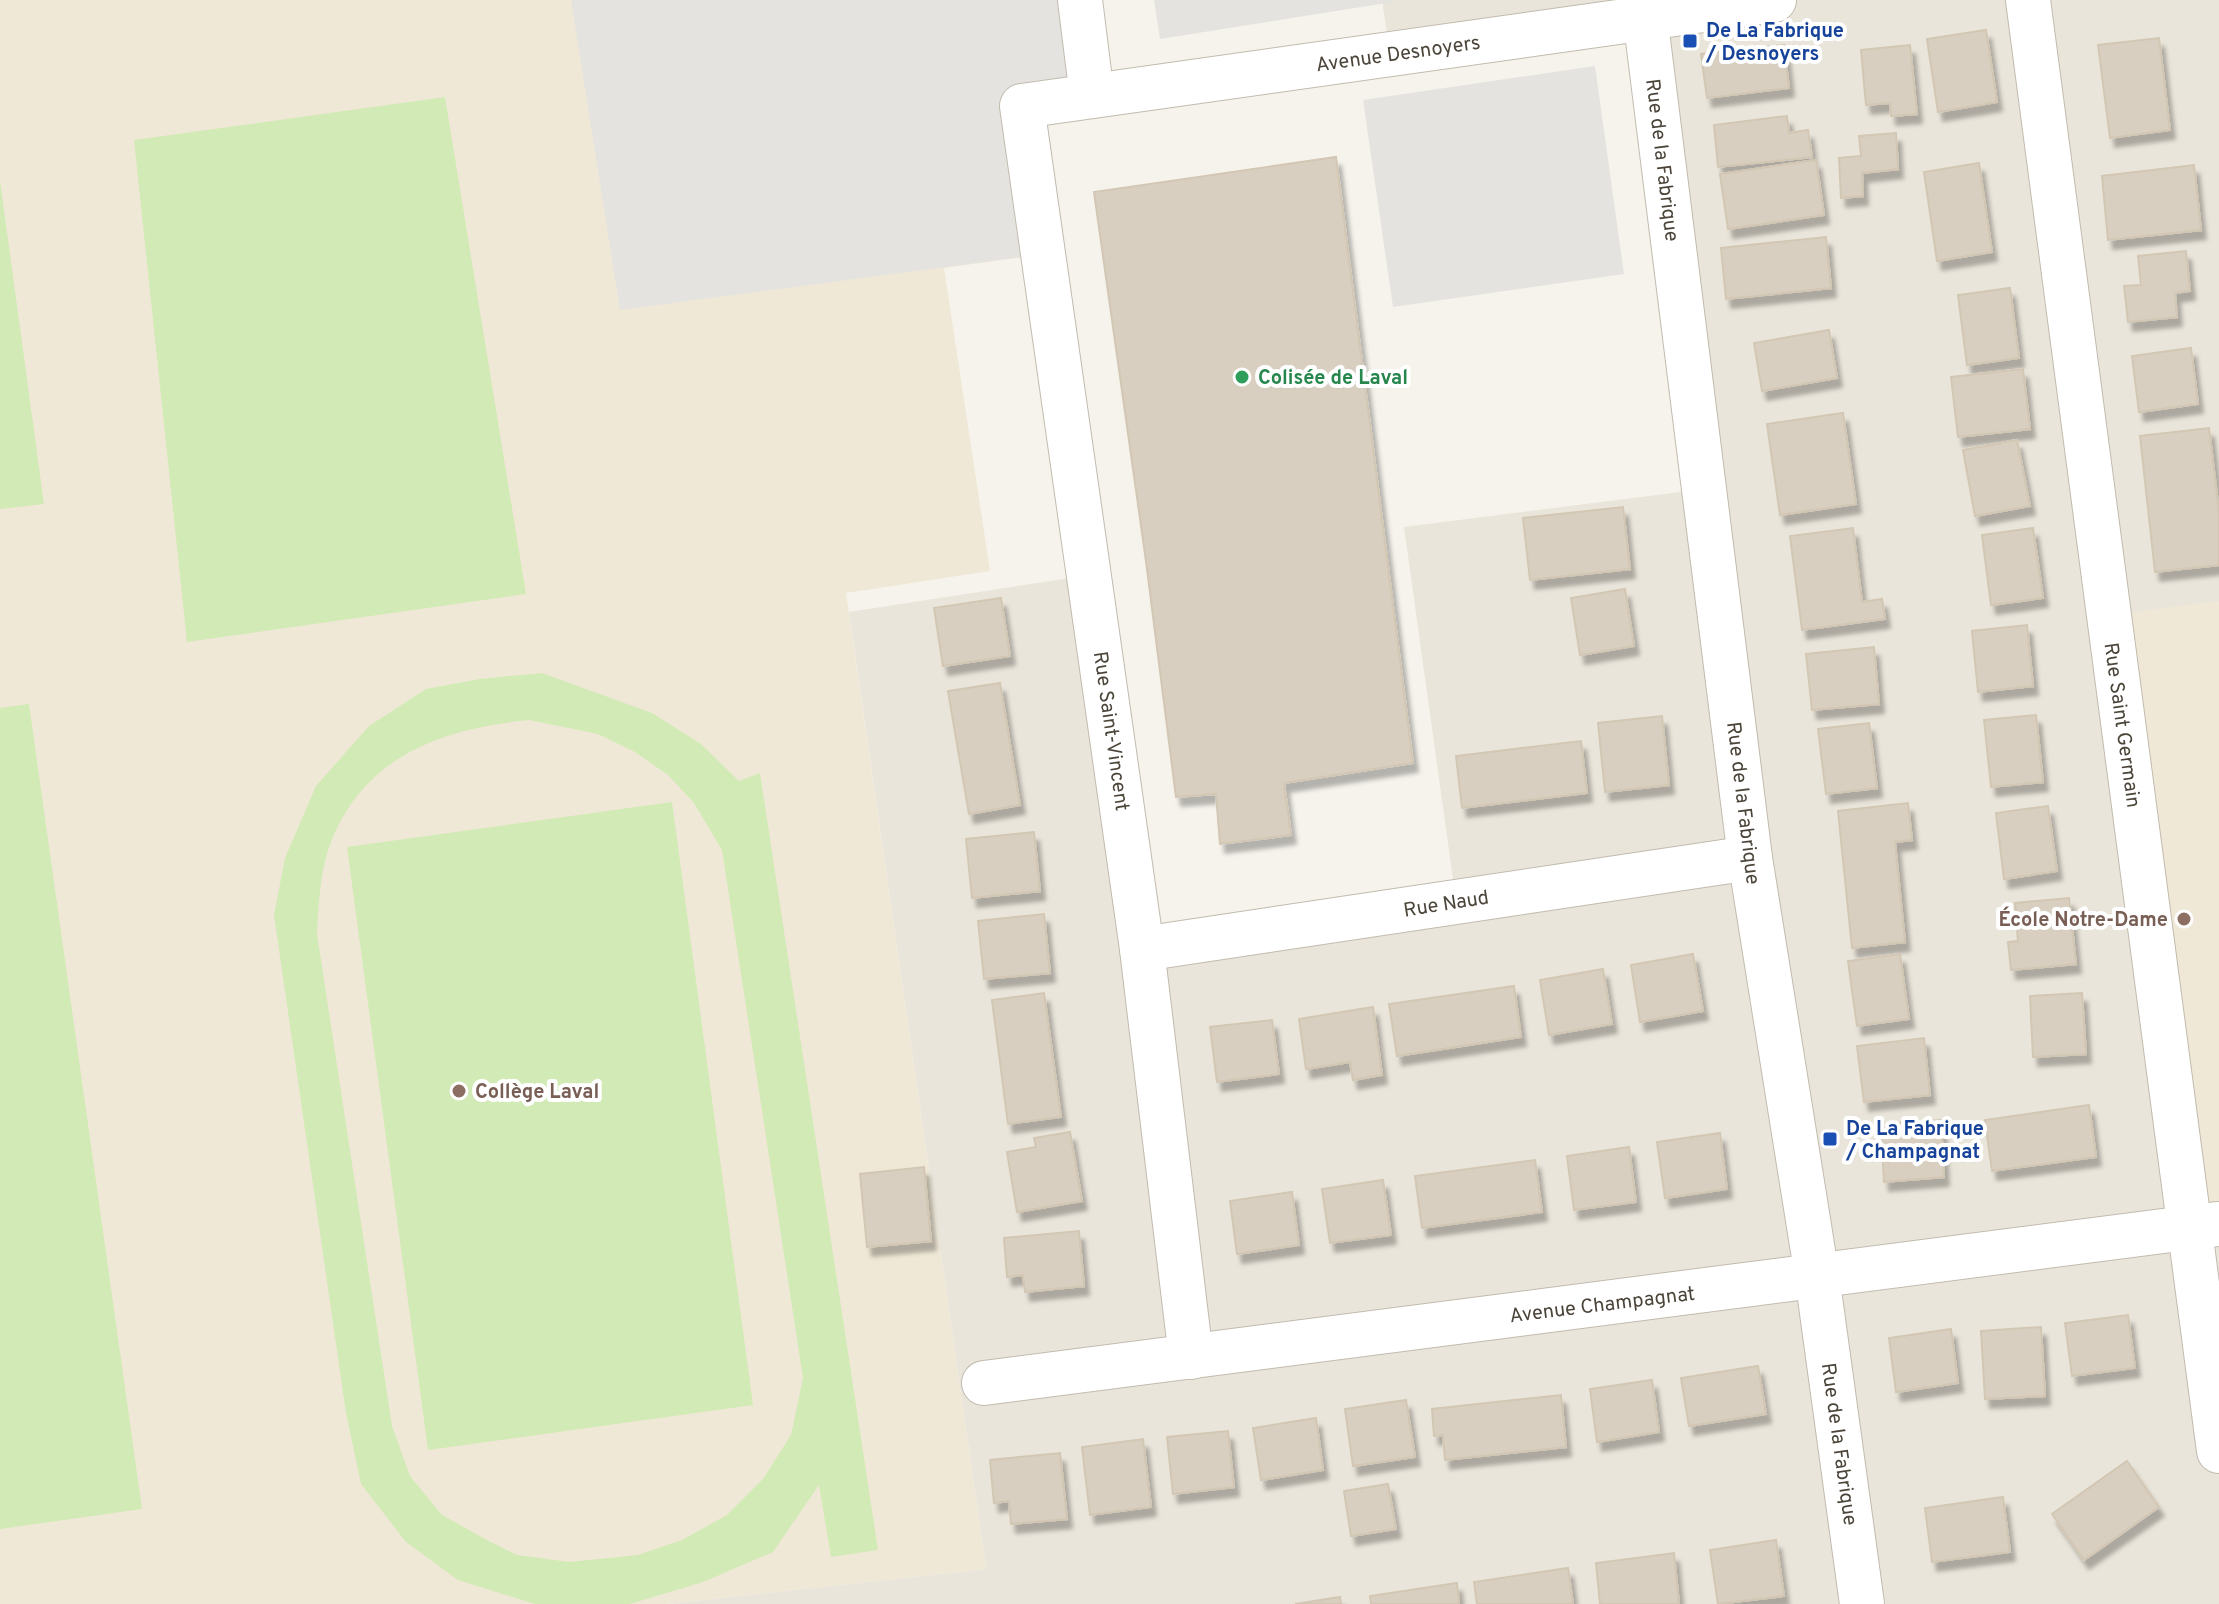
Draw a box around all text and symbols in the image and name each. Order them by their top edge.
place label: De La Fabrique / Desnoyers [1705,19,1844,68]
street label: Avenue Desnoyers [1314,31,1482,79]
marker: De La Fabrique / Desnoyers [1681,32,1699,50]
street label: Rue de la Fabrique [1638,77,1684,243]
place label: Colisée de Laval [1258,366,1408,392]
marker: Colisée de Laval [1233,368,1251,386]
street label: Rue Saint Germain [2097,641,2145,810]
street label: Rue Saint-Vincent [1086,650,1134,813]
street label: Rue de la Fabrique [1719,720,1765,886]
street label: Rue Naud [1402,885,1491,925]
place label: École Notre-Dame [1998,906,2168,934]
marker: École Notre-Dame [2175,910,2193,928]
place label: Collège Laval [475,1080,599,1106]
marker: Collège Laval [450,1082,468,1100]
place label: De La Fabrique / Champagnat [1845,1117,1984,1166]
marker: De La Fabrique / Champagnat [1821,1130,1839,1148]
street label: Avenue Champagnat [1508,1282,1697,1330]
street label: Rue de la Fabrique [1814,1361,1862,1527]

